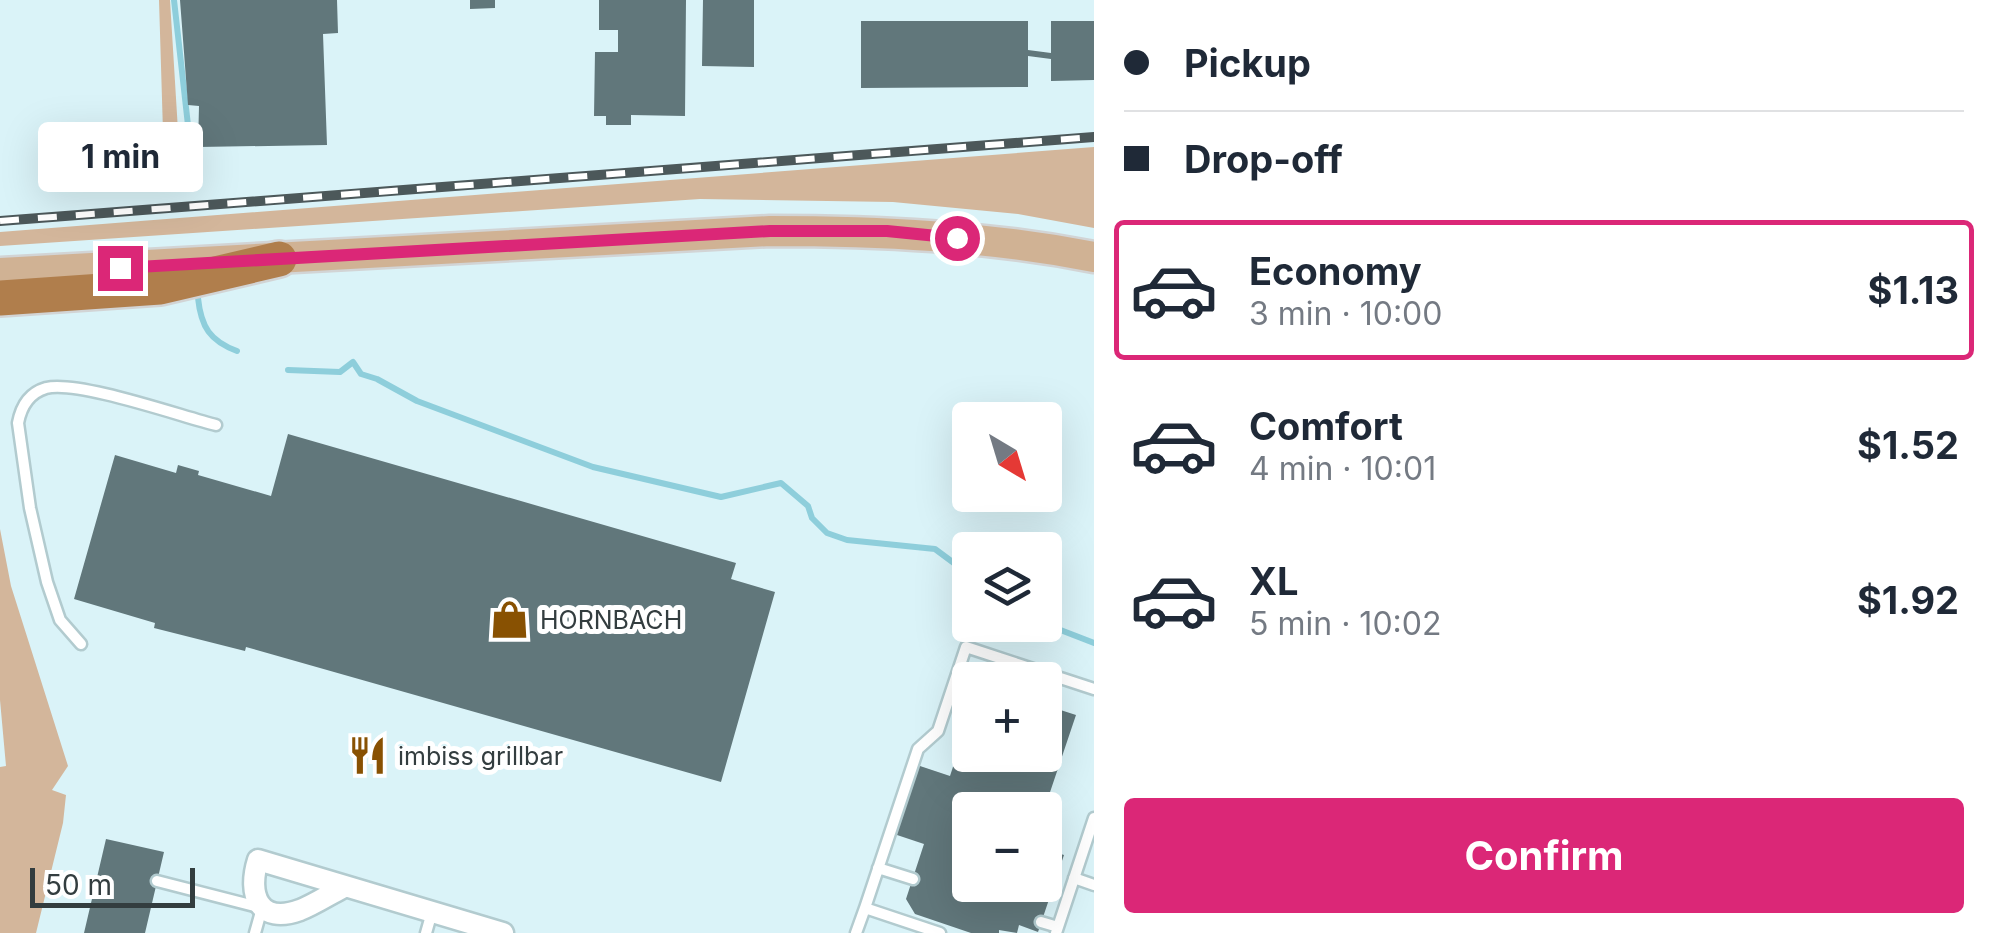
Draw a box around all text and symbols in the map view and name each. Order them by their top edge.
text: Pickup [1184,40,1311,86]
callout: 1 min [38,123,202,193]
text: Drop-off [1184,136,1343,182]
text: 1 min [81,137,160,176]
route start [935,216,980,261]
icon: car [1129,245,1219,335]
route end [98,246,143,291]
text: Economy [1249,248,1422,294]
text: $1.13 [1868,267,1959,313]
text: 3 min · 10:00 [1249,294,1442,333]
icon: car [1129,400,1219,490]
north arrow [952,402,1062,512]
map controls [952,402,1062,902]
text: Comfort [1249,403,1403,449]
text: $1.52 [1857,422,1959,468]
text: 4 min · 10:01 [1249,449,1436,488]
button: layers [952,532,1062,642]
icon: car [1129,555,1219,645]
text: XL [1249,558,1299,604]
text: $1.92 [1857,577,1959,623]
shop icon: HORNBACH [489,599,531,641]
text: 5 min · 10:02 [1249,604,1441,643]
place label: HORNBACH [540,605,682,635]
button: + [952,662,1062,772]
restaurant icon: imbiss grillbar [347,735,389,777]
place label: imbiss grillbar [398,741,563,771]
button: − [952,792,1062,902]
button: Confirm [1124,798,1964,913]
scale bar [30,863,195,908]
text: 50 m [45,868,112,902]

